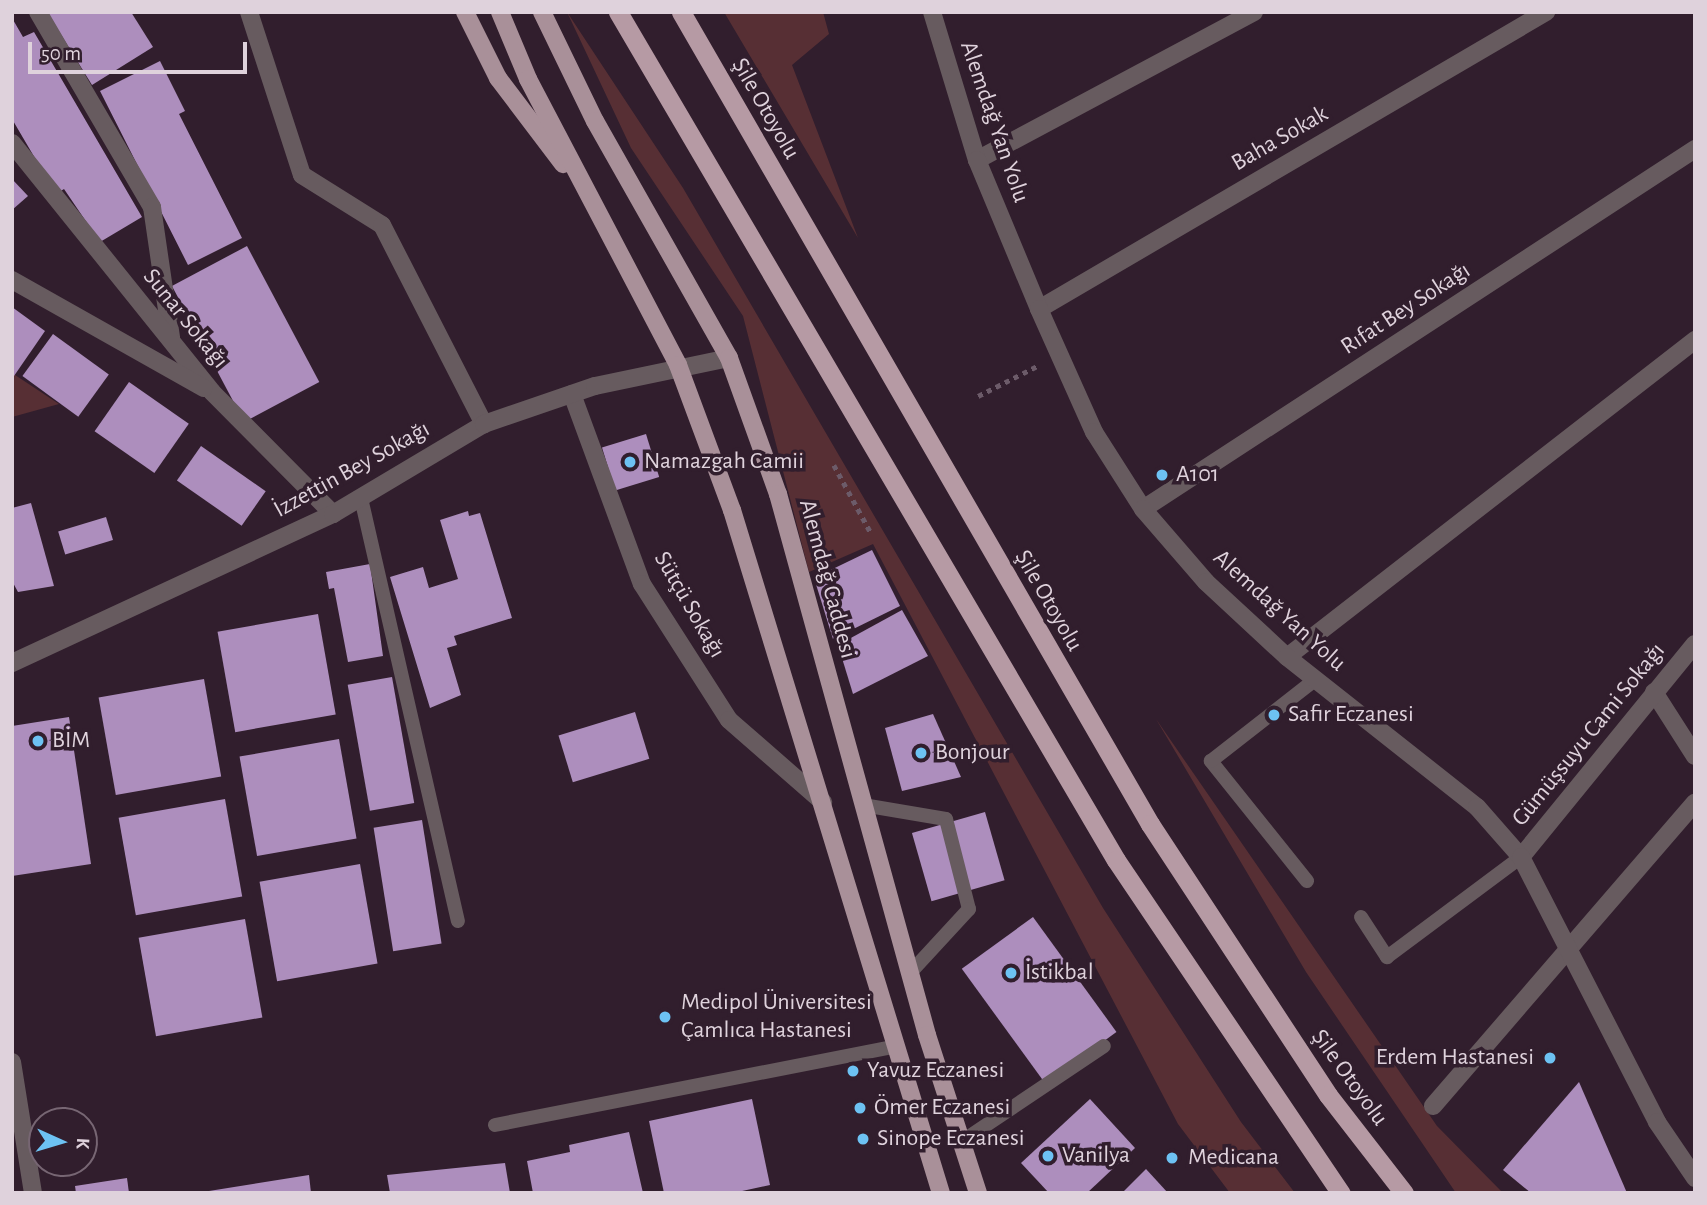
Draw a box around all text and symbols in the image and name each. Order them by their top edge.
scale bar [32,28,250,72]
street label: Alemdağ Yan Yolu [953,38,1035,206]
text: 50 m [41,43,81,64]
street label: Şile Otoyolu [725,53,805,165]
street label: Baha Sokak [1227,100,1333,178]
street label: Rıfat Bey Sokağı [1336,256,1476,362]
street label: Sunar Sokağı [136,263,234,375]
street label: İzzettin Bey Sokağı [269,415,435,525]
place label: Namazgah Camii [644,448,804,476]
marker: Namazgah Camii [622,454,638,470]
place label: A101 [1176,461,1219,489]
marker: A101 [1154,467,1170,483]
street label: Alemdağ Caddesi [792,496,862,662]
street label: Alemdağ Yan Yolu [1207,544,1351,678]
street label: Şile Otoyolu [1008,545,1088,657]
street label: Sütçü Sokağı [647,547,731,663]
street label: Gümüşsuyu Cami Sokağı [1506,638,1672,832]
place label: Safir Eczanesi [1288,701,1414,729]
marker: Safir Eczanesi [1266,707,1282,723]
place label: BİM [52,727,90,755]
marker: BİM [30,733,46,749]
place label: Bonjour [935,739,1009,767]
marker: Bonjour [913,745,929,761]
place label: İstikbal [1025,959,1094,987]
marker: İstikbal [1003,965,1019,981]
place label: Medipol Üniversitesi Çamlıca Hastanesi [681,989,872,1045]
marker: Medipol Üniversitesi Çamlıca Hastanesi [655,1007,675,1027]
street label: Şile Otoyolu [1304,1024,1394,1132]
place label: Erdem Hastanesi [1376,1044,1534,1072]
marker: Erdem Hastanesi [1540,1048,1560,1068]
place label: Yavuz Eczanesi [867,1057,1004,1085]
marker: Yavuz Eczanesi [845,1063,861,1079]
place label: Ömer Eczanesi [874,1094,1010,1122]
marker: Ömer Eczanesi [852,1100,868,1116]
north arrow [28,1107,98,1177]
place label: Sinope Eczanesi [877,1125,1025,1153]
marker: Sinope Eczanesi [855,1131,871,1147]
text: K [73,1137,92,1150]
place label: Vanilya [1062,1142,1130,1170]
place label: Medicana [1188,1144,1279,1172]
marker: Vanilya [1040,1148,1056,1164]
marker: Medicana [1162,1148,1182,1168]

